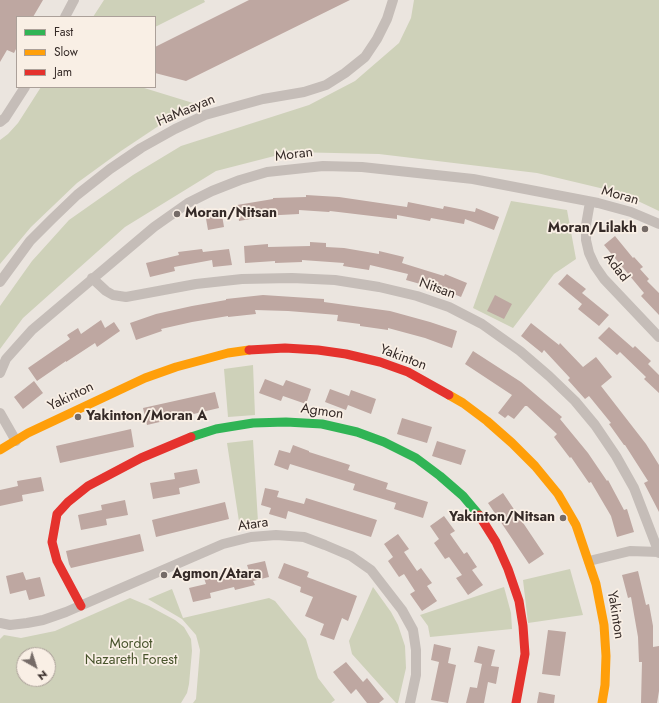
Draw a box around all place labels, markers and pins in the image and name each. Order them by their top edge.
place label: Moran/Nitsan [185,206,277,222]
marker: Moran/Nitsan [172,209,182,219]
place label: Moran/Lilakh [548,221,637,237]
marker: Moran/Lilakh [640,224,650,234]
place label: Yakinton/Moran A [86,409,207,425]
marker: Yakinton/Moran A [73,412,83,422]
place label: Yakinton/Nitsan [449,510,555,526]
marker: Yakinton/Nitsan [558,513,568,523]
place label: Agmon/Atara [172,567,261,583]
marker: Agmon/Atara [159,570,169,580]

